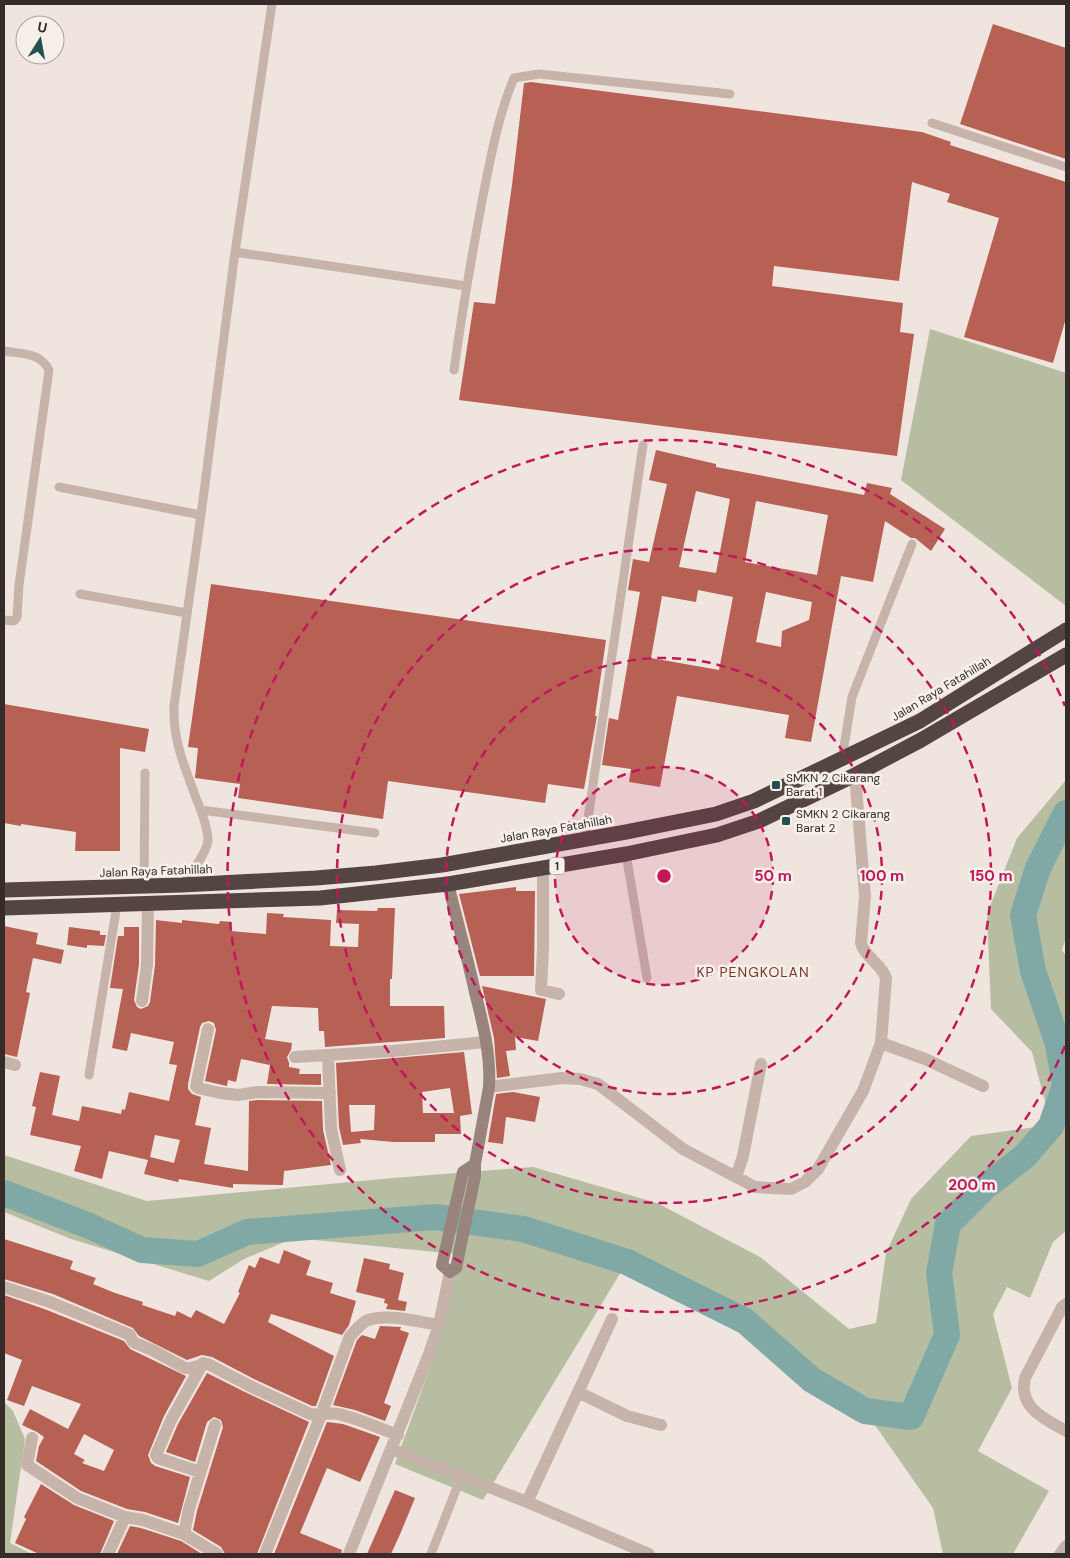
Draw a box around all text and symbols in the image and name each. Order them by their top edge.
north arrow [15,15,65,65]
text: U [36,17,49,37]
street label: Jalan Raya Fatahillah [888,653,994,725]
place label: SMKN 2 Cikarang Barat 1 [786,770,881,800]
marker: SMKN 2 Cikarang Barat 1 [770,779,782,791]
place label: SMKN 2 Cikarang Barat 2 [796,806,891,836]
street label: Jalan Raya Fatahillah [499,811,613,847]
marker: SMKN 2 Cikarang Barat 2 [780,815,792,827]
road number: 1 [550,858,564,874]
street label: Jalan Raya Fatahillah [99,861,213,881]
text: 50 m [754,866,792,886]
text: 100 m [860,866,904,886]
text: 150 m [970,866,1013,886]
centre of rings [655,867,673,885]
district label: KP PENGKOLAN [696,963,810,981]
text: 200 m [948,1175,996,1195]

